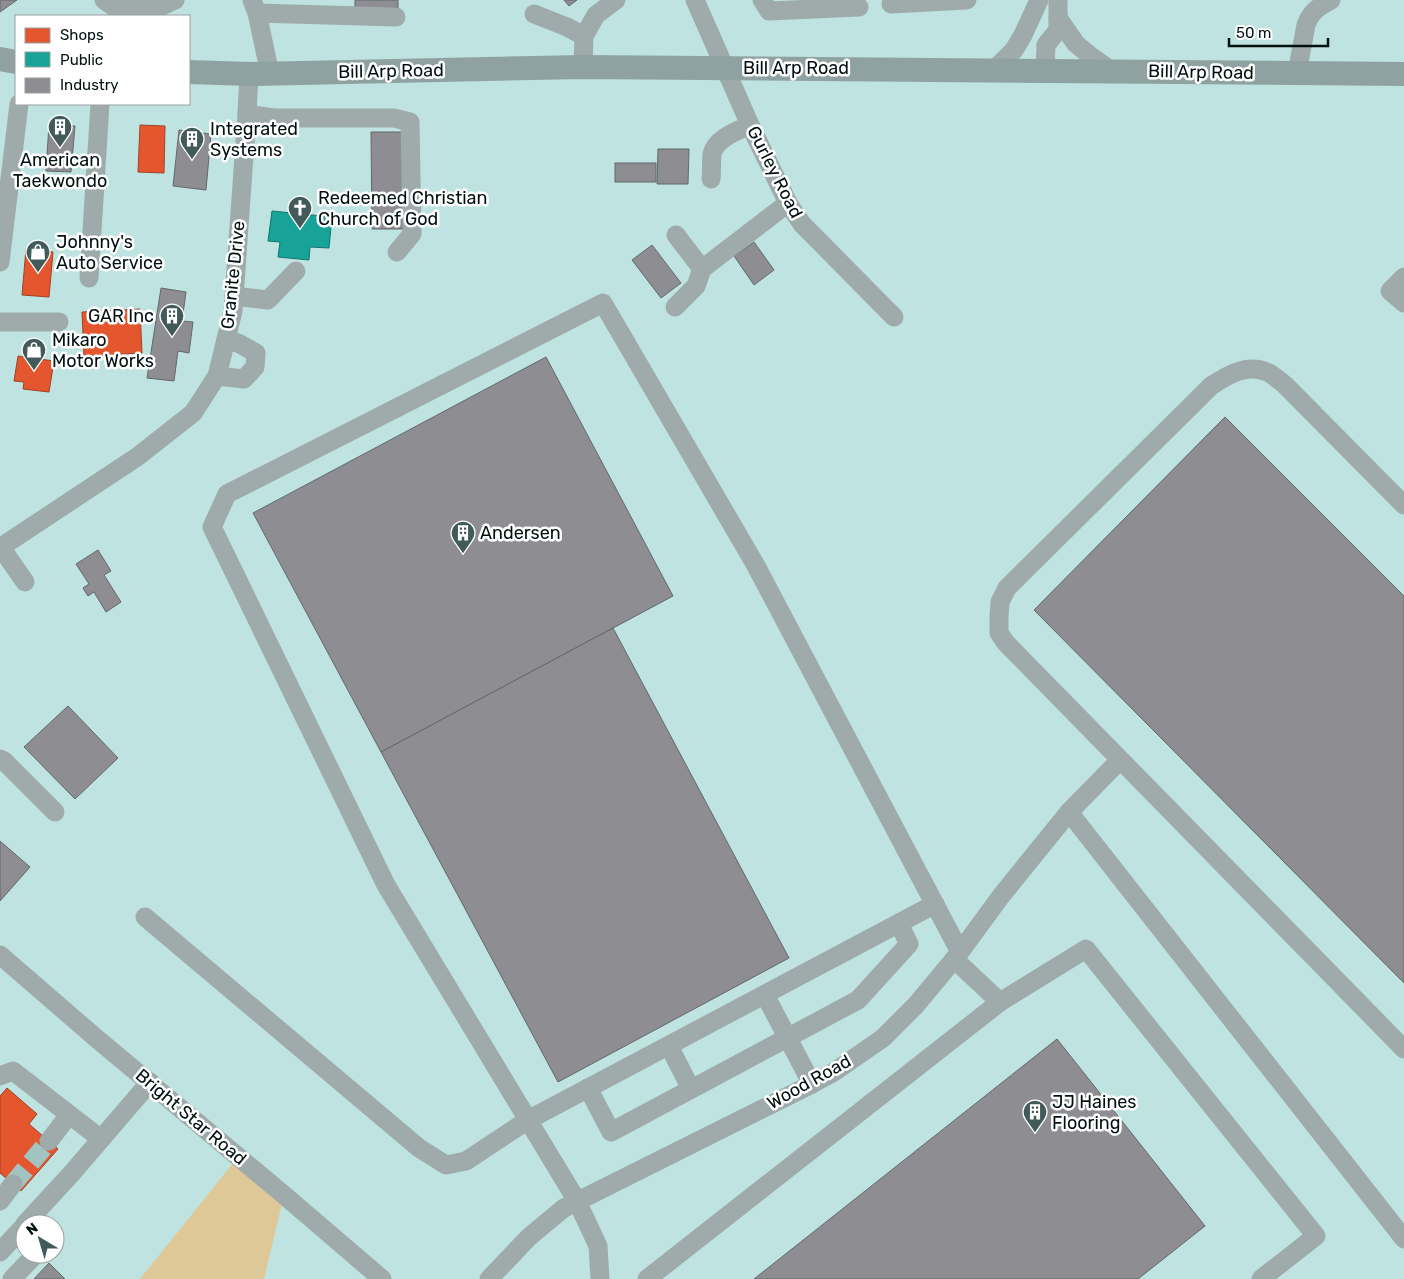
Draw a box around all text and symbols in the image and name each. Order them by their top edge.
legend [15,15,190,105]
scale bar [1229,15,1328,47]
text: 50 m [1236,24,1271,42]
text: Shops [60,26,104,44]
text: Public [60,51,103,69]
street label: Bill Arp Road [743,57,849,79]
street label: Bill Arp Road [338,59,444,83]
street label: Bill Arp Road [1148,60,1254,84]
text: Industry [60,76,119,94]
building icon: American Taekwondo [47,114,73,148]
place label: Integrated Systems [210,118,298,161]
street label: Gurley Road [742,122,808,222]
building icon: Integrated Systems [179,126,205,160]
place label: American Taekwondo [13,149,107,192]
place label: Redeemed Christian Church of God [318,187,487,230]
church icon: Redeemed Christian Church of God [287,195,313,229]
street label: Granite Drive [216,220,250,330]
place label: Johnny's Auto Service [56,231,163,274]
shop icon: Johnny's Auto Service [25,239,51,273]
building icon: GAR Inc [159,303,185,337]
place label: GAR Inc [88,305,154,327]
place label: Mikaro Motor Works [52,329,154,372]
shop icon: Mikaro Motor Works [21,337,47,371]
building icon: Andersen [450,520,476,554]
place label: Andersen [480,522,561,544]
street label: Wood Road [763,1050,855,1114]
street label: Bright Star Road [131,1064,251,1170]
place label: JJ Haines Flooring [1052,1091,1137,1134]
building icon: JJ Haines Flooring [1022,1099,1048,1133]
north arrow [15,1214,65,1264]
text: N [23,1219,42,1239]

